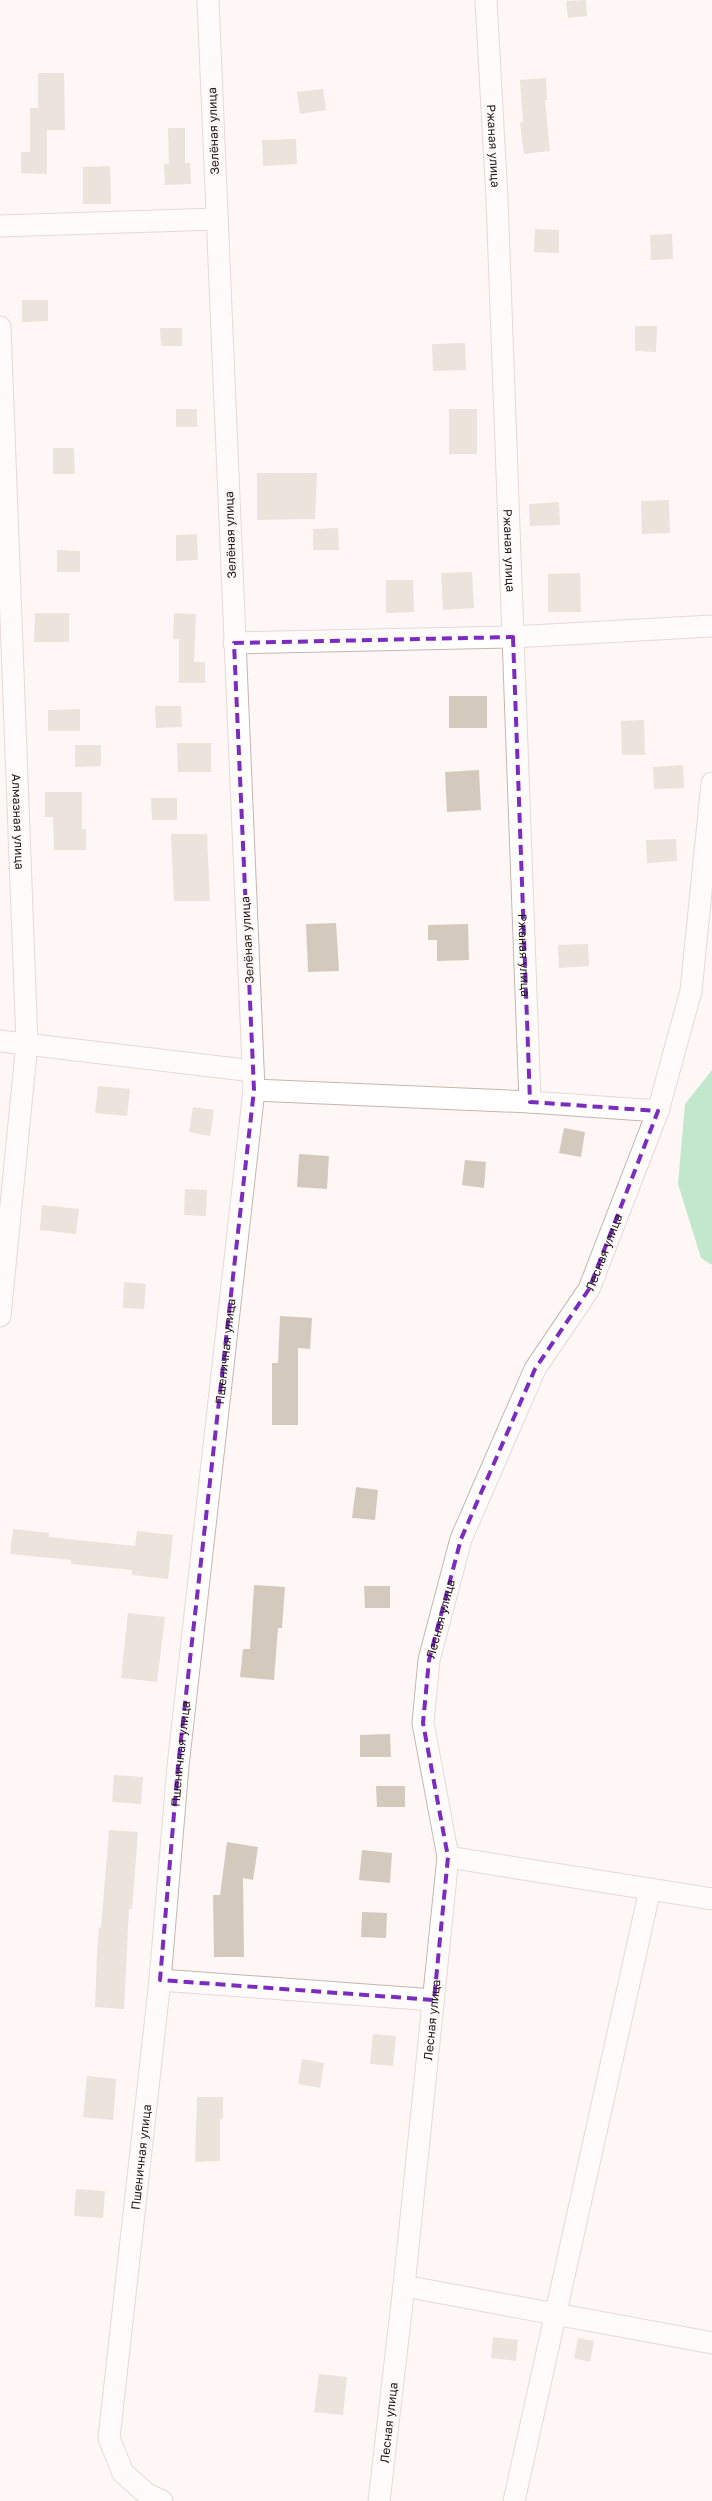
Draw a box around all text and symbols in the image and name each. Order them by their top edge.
street label: Зелёная улица [204,87,222,175]
street label: Ржаная улица [484,104,504,188]
street label: Зелёная улица [221,491,239,579]
street label: Ржаная улица [501,509,519,592]
street label: Алмазная улица [9,773,28,870]
street label: Зелёная улица [237,896,257,984]
street label: Ржаная улица [516,913,534,997]
street label: Лесная улица [582,1211,625,1293]
street label: Пшеничная улица [211,1298,238,1405]
street label: Лесная улица [422,1578,458,1660]
street label: Пшеничная улица [167,1700,193,1807]
street label: Лесная улица [420,1979,443,2061]
street label: Пшеничная улица [127,2103,154,2210]
street label: Лесная улица [376,2381,400,2464]

